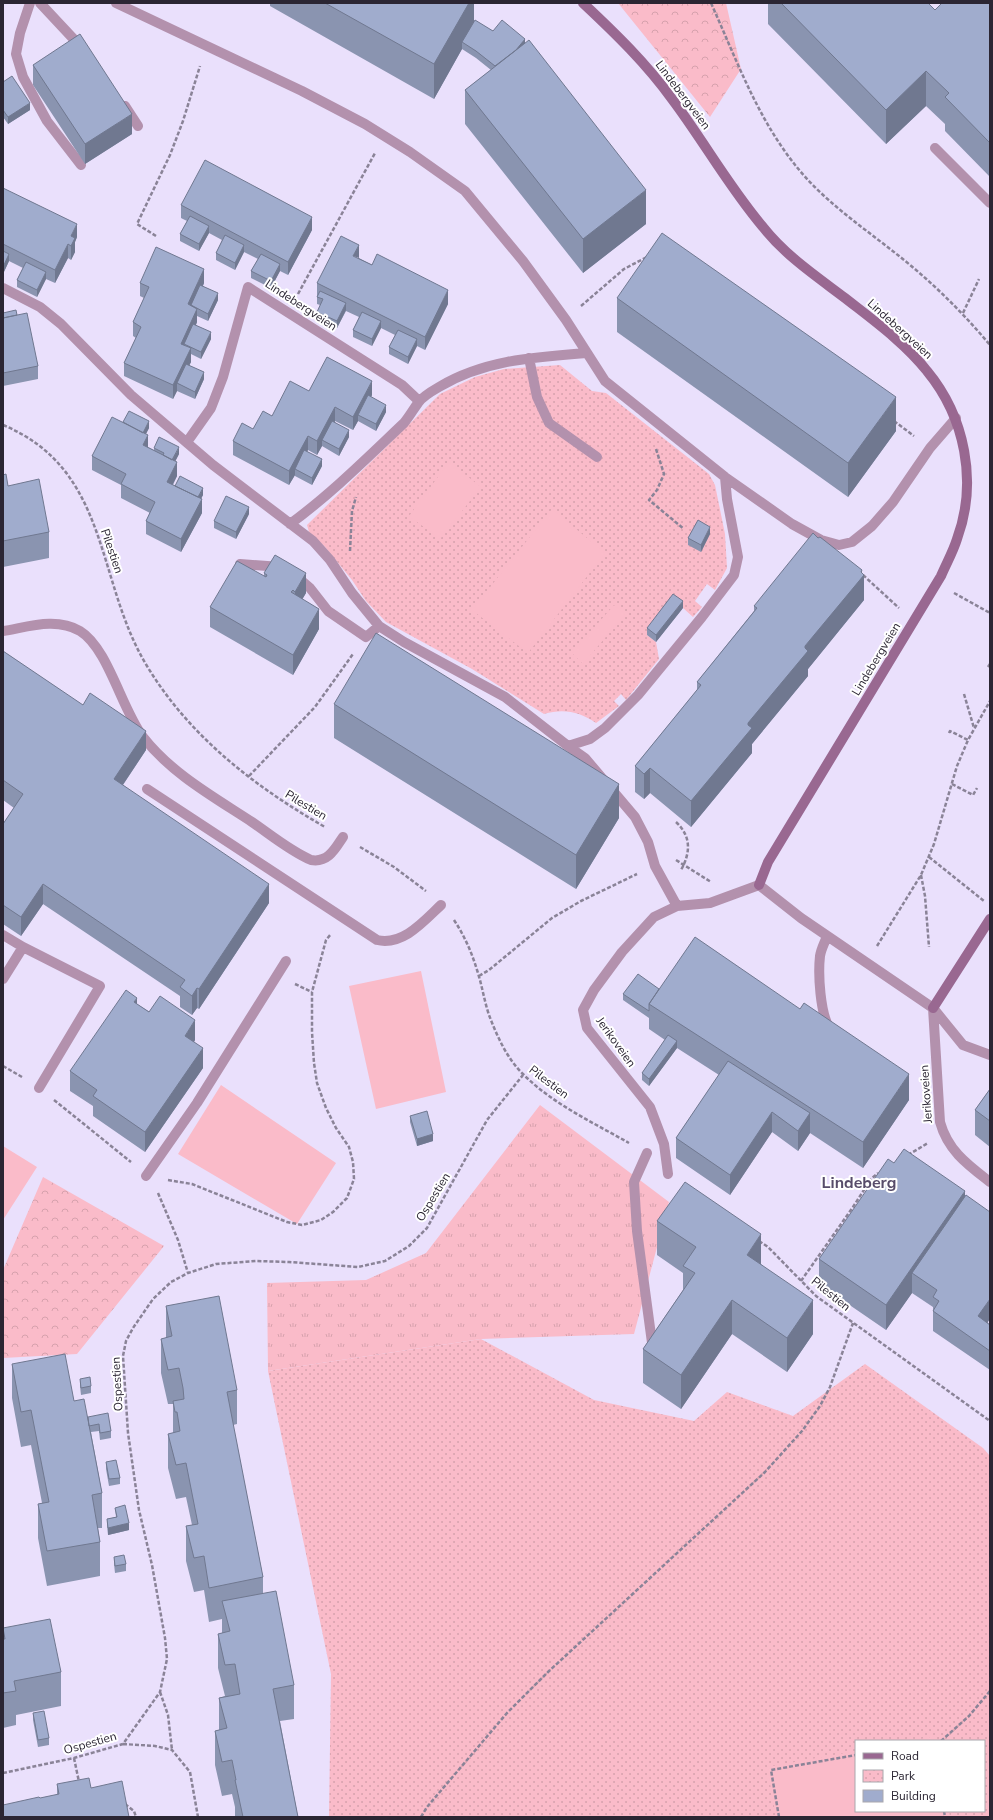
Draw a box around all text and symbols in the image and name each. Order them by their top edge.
street label: Lindebergveien [652,57,714,133]
street label: Lindebergveien [262,276,340,334]
street label: Lindebergveien [864,295,936,363]
street label: Pilestien [97,527,127,575]
street label: Lindebergveien [848,619,904,699]
street label: Pilestien [282,786,330,824]
street label: Jerikoveien [592,1013,640,1070]
street label: Pilestien [526,1062,572,1102]
street label: Jerikoveien [916,1064,936,1125]
street label: Ospestien [412,1170,454,1224]
district label: Lindeberg [822,1172,896,1194]
street label: Pilestien [808,1273,854,1315]
street label: Ospestien [108,1356,126,1412]
street label: Ospestien [62,1728,118,1758]
legend [855,1740,985,1812]
text: Road [891,1748,919,1764]
text: Park [891,1768,916,1784]
text: Building [891,1788,936,1804]

